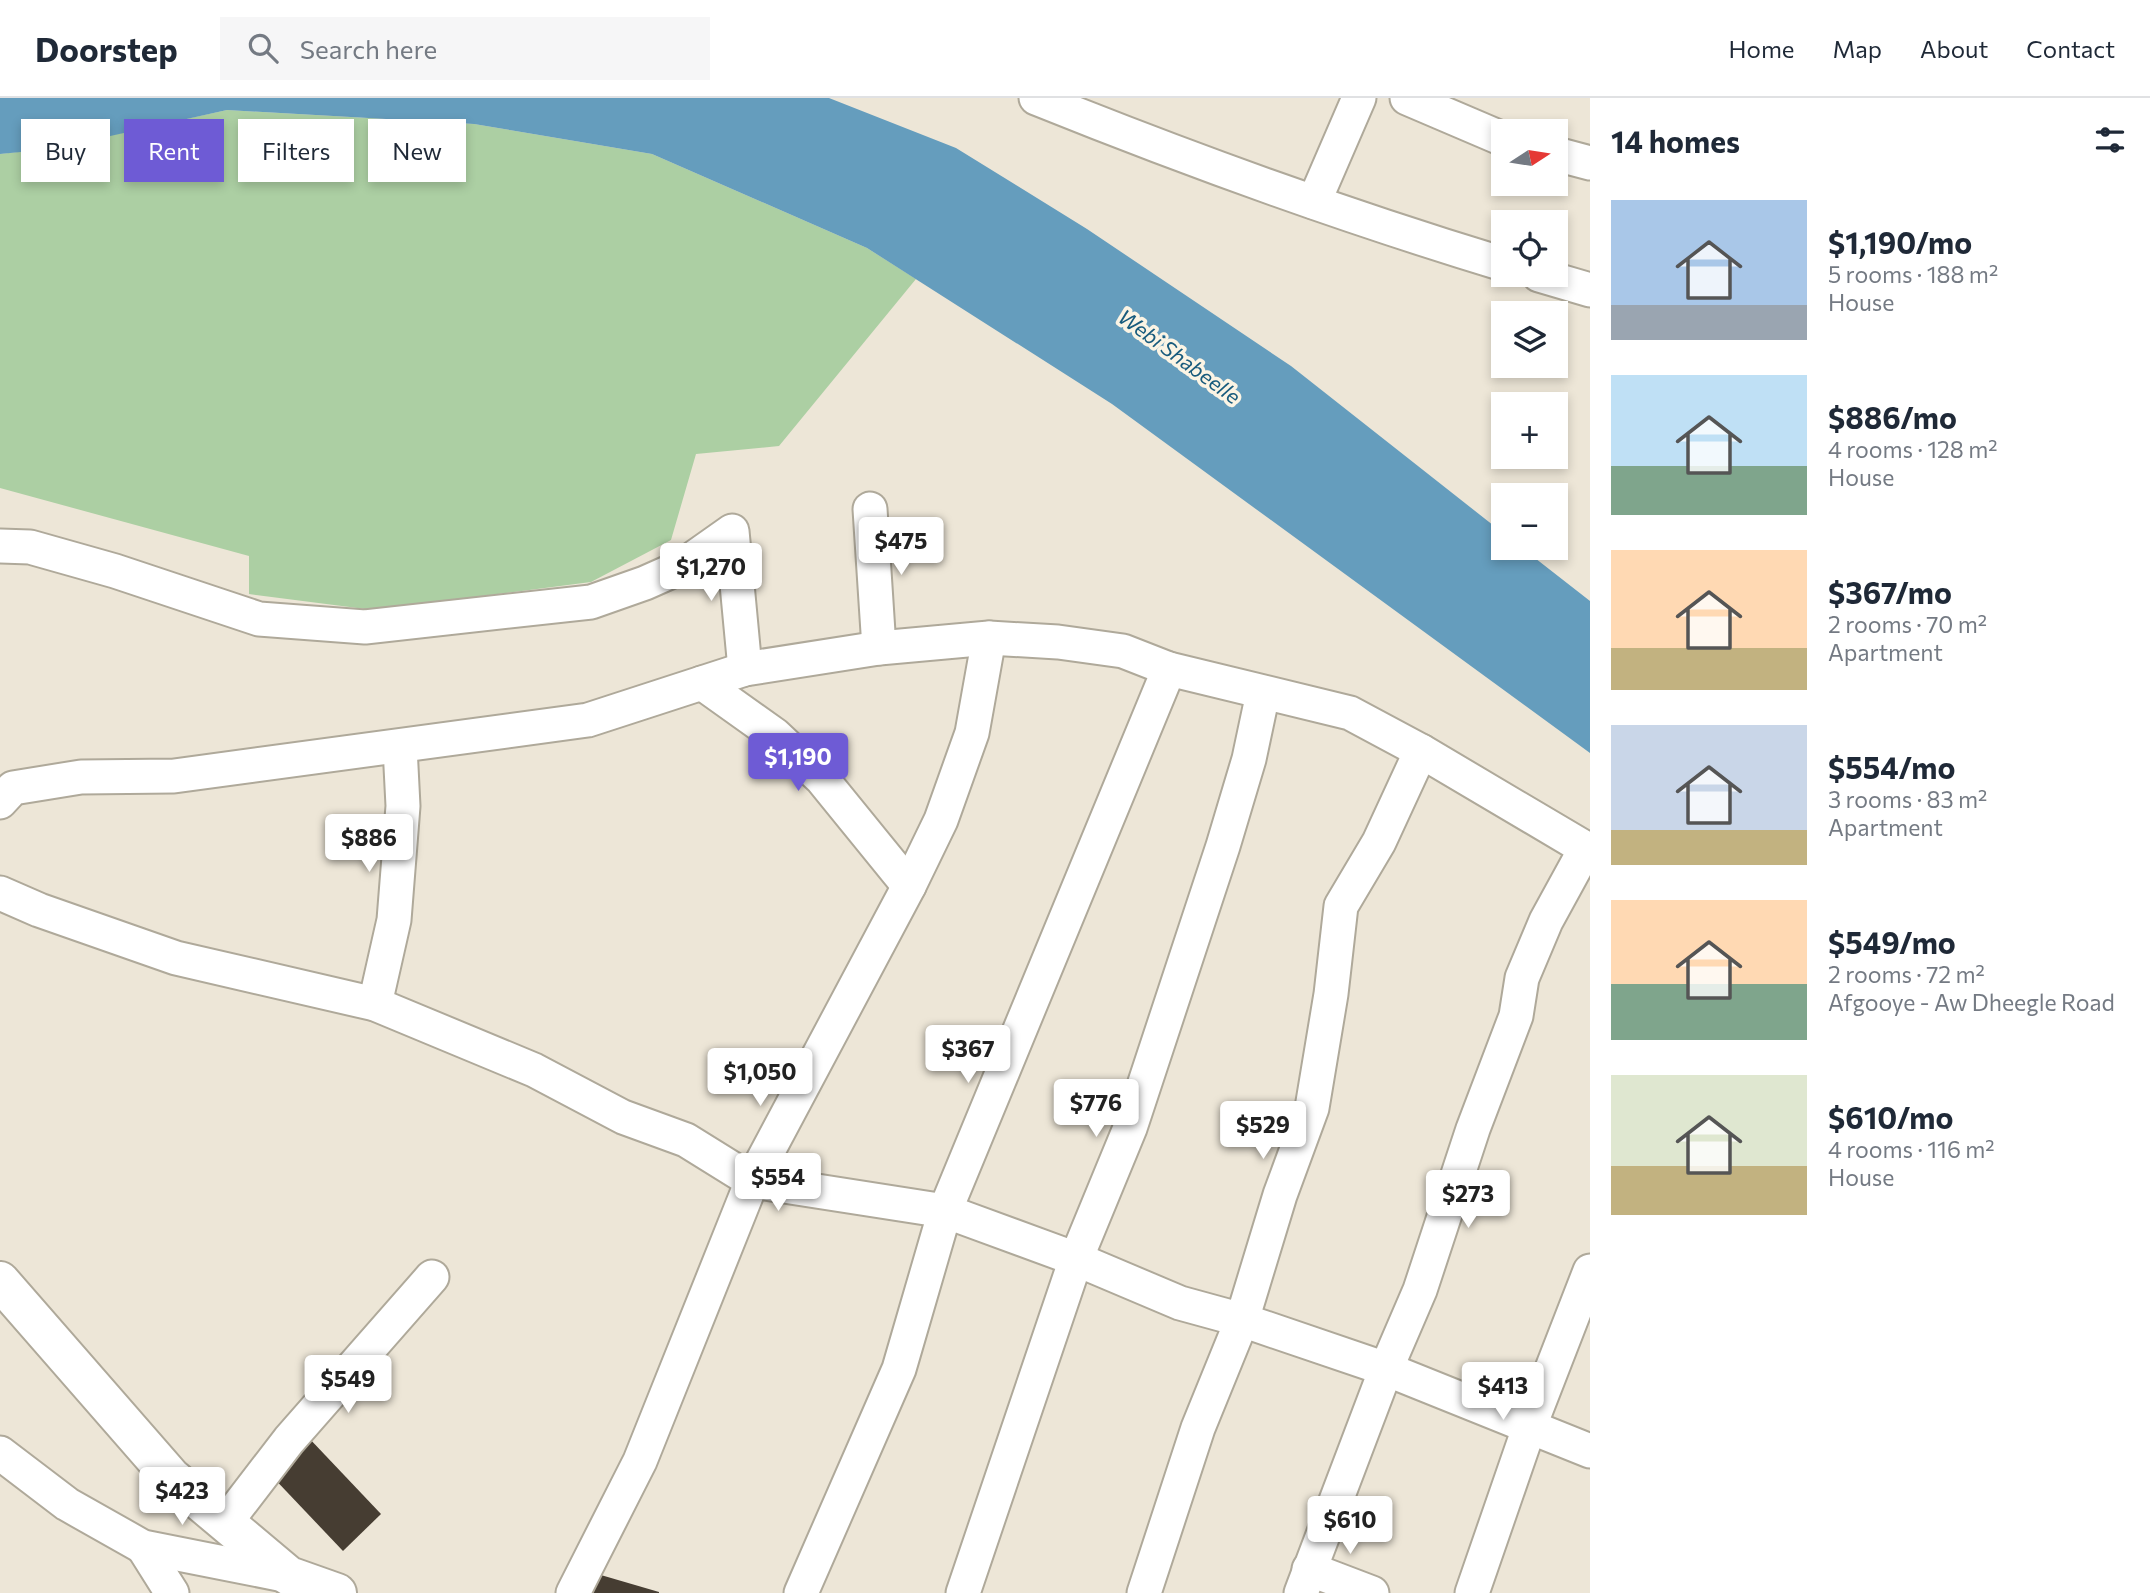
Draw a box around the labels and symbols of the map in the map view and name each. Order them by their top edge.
north arrow [1491,119,1568,196]
water label: Webi Shabeelle [1114,303,1246,408]
pin: $475 [860,518,942,577]
pin: $1,270 [654,544,768,603]
pin: $1,190 [741,734,855,793]
pin: $886 [328,814,410,874]
pin: $367 [927,1026,1009,1085]
pin: $1,050 [703,1048,817,1108]
pin: $776 [1055,1080,1137,1139]
pin: $529 [1222,1102,1304,1161]
pin: $554 [737,1154,819,1213]
pin: $273 [1427,1170,1509,1230]
pin: $549 [307,1356,389,1415]
pin: $413 [1462,1362,1544,1422]
pin: $423 [141,1468,223,1527]
pin: $610 [1309,1496,1391,1556]

